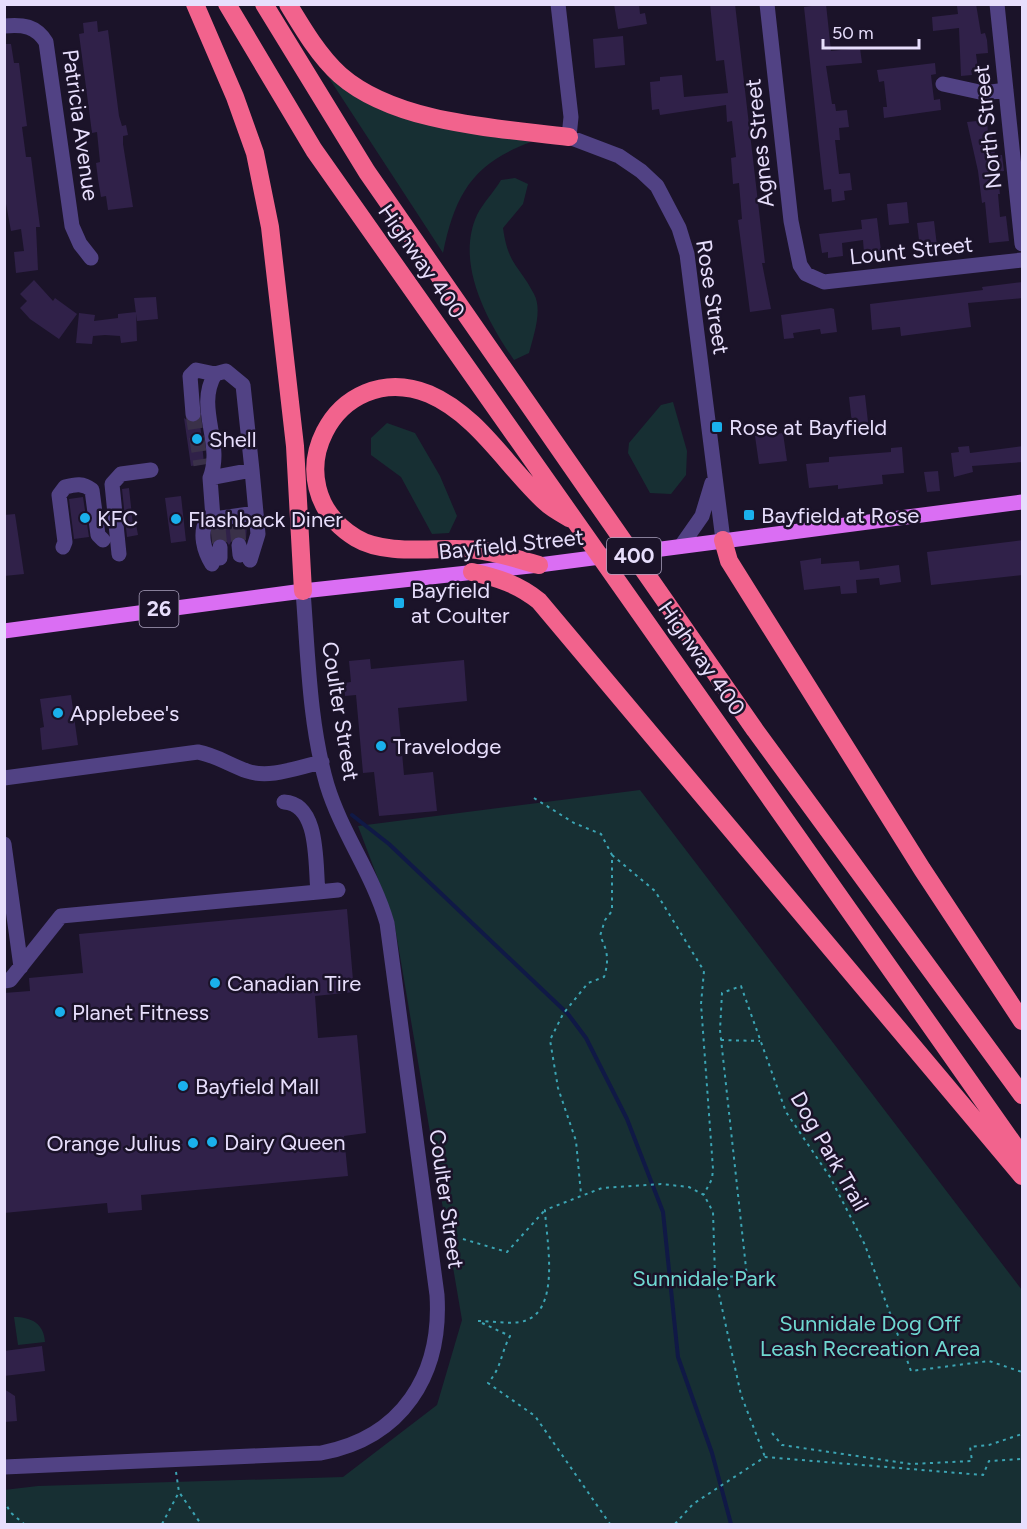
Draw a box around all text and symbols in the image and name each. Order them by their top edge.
scale bar [823,12,919,50]
text: 50 m [832,22,874,44]
street label: Patricia Avenue [57,48,104,203]
street label: North Street [968,63,1007,190]
street label: Agnes Street [739,77,780,209]
street label: Highway 400 [372,199,471,324]
street label: Lount Street [848,231,974,270]
street label: Rose Street [690,238,735,356]
place label: Rose at Bayfield [729,414,887,441]
marker: Rose at Bayfield [710,420,724,434]
place label: Shell [209,426,256,453]
marker: Shell [190,432,204,446]
place label: Bayfield at Rose [761,502,919,529]
place label: KFC [97,505,138,532]
place label: Flashback Diner [188,506,343,533]
marker: Bayfield at Rose [742,508,756,522]
marker: KFC [78,511,92,525]
marker: Flashback Diner [169,512,183,526]
street label: Bayfield Street [437,523,585,566]
road number: 400 [607,538,661,574]
place label: Bayfield at Coulter [411,577,510,629]
road number: 26 [140,591,178,627]
marker: Bayfield at Coulter [392,596,406,610]
street label: Highway 400 [652,596,751,721]
street label: Coulter Street [316,640,365,783]
place label: Applebee's [70,700,179,727]
marker: Applebee's [51,706,65,720]
place label: Travelodge [393,733,501,760]
marker: Travelodge [374,739,388,753]
place label: Canadian Tire [227,970,361,997]
marker: Canadian Tire [208,976,222,990]
place label: Planet Fitness [72,999,209,1026]
marker: Planet Fitness [53,1005,67,1019]
place label: Bayfield Mall [195,1073,319,1100]
marker: Bayfield Mall [176,1079,190,1093]
street label: Dog Park Trail [785,1087,875,1216]
street label: Coulter Street [423,1128,470,1271]
place label: Dairy Queen [224,1129,346,1156]
place label: Orange Julius [47,1130,181,1157]
marker: Dairy Queen [205,1135,219,1149]
marker: Orange Julius [186,1136,200,1150]
park label: Sunnidale Park [632,1265,776,1292]
park label: Sunnidale Dog Off Leash Recreation Area [760,1310,980,1362]

